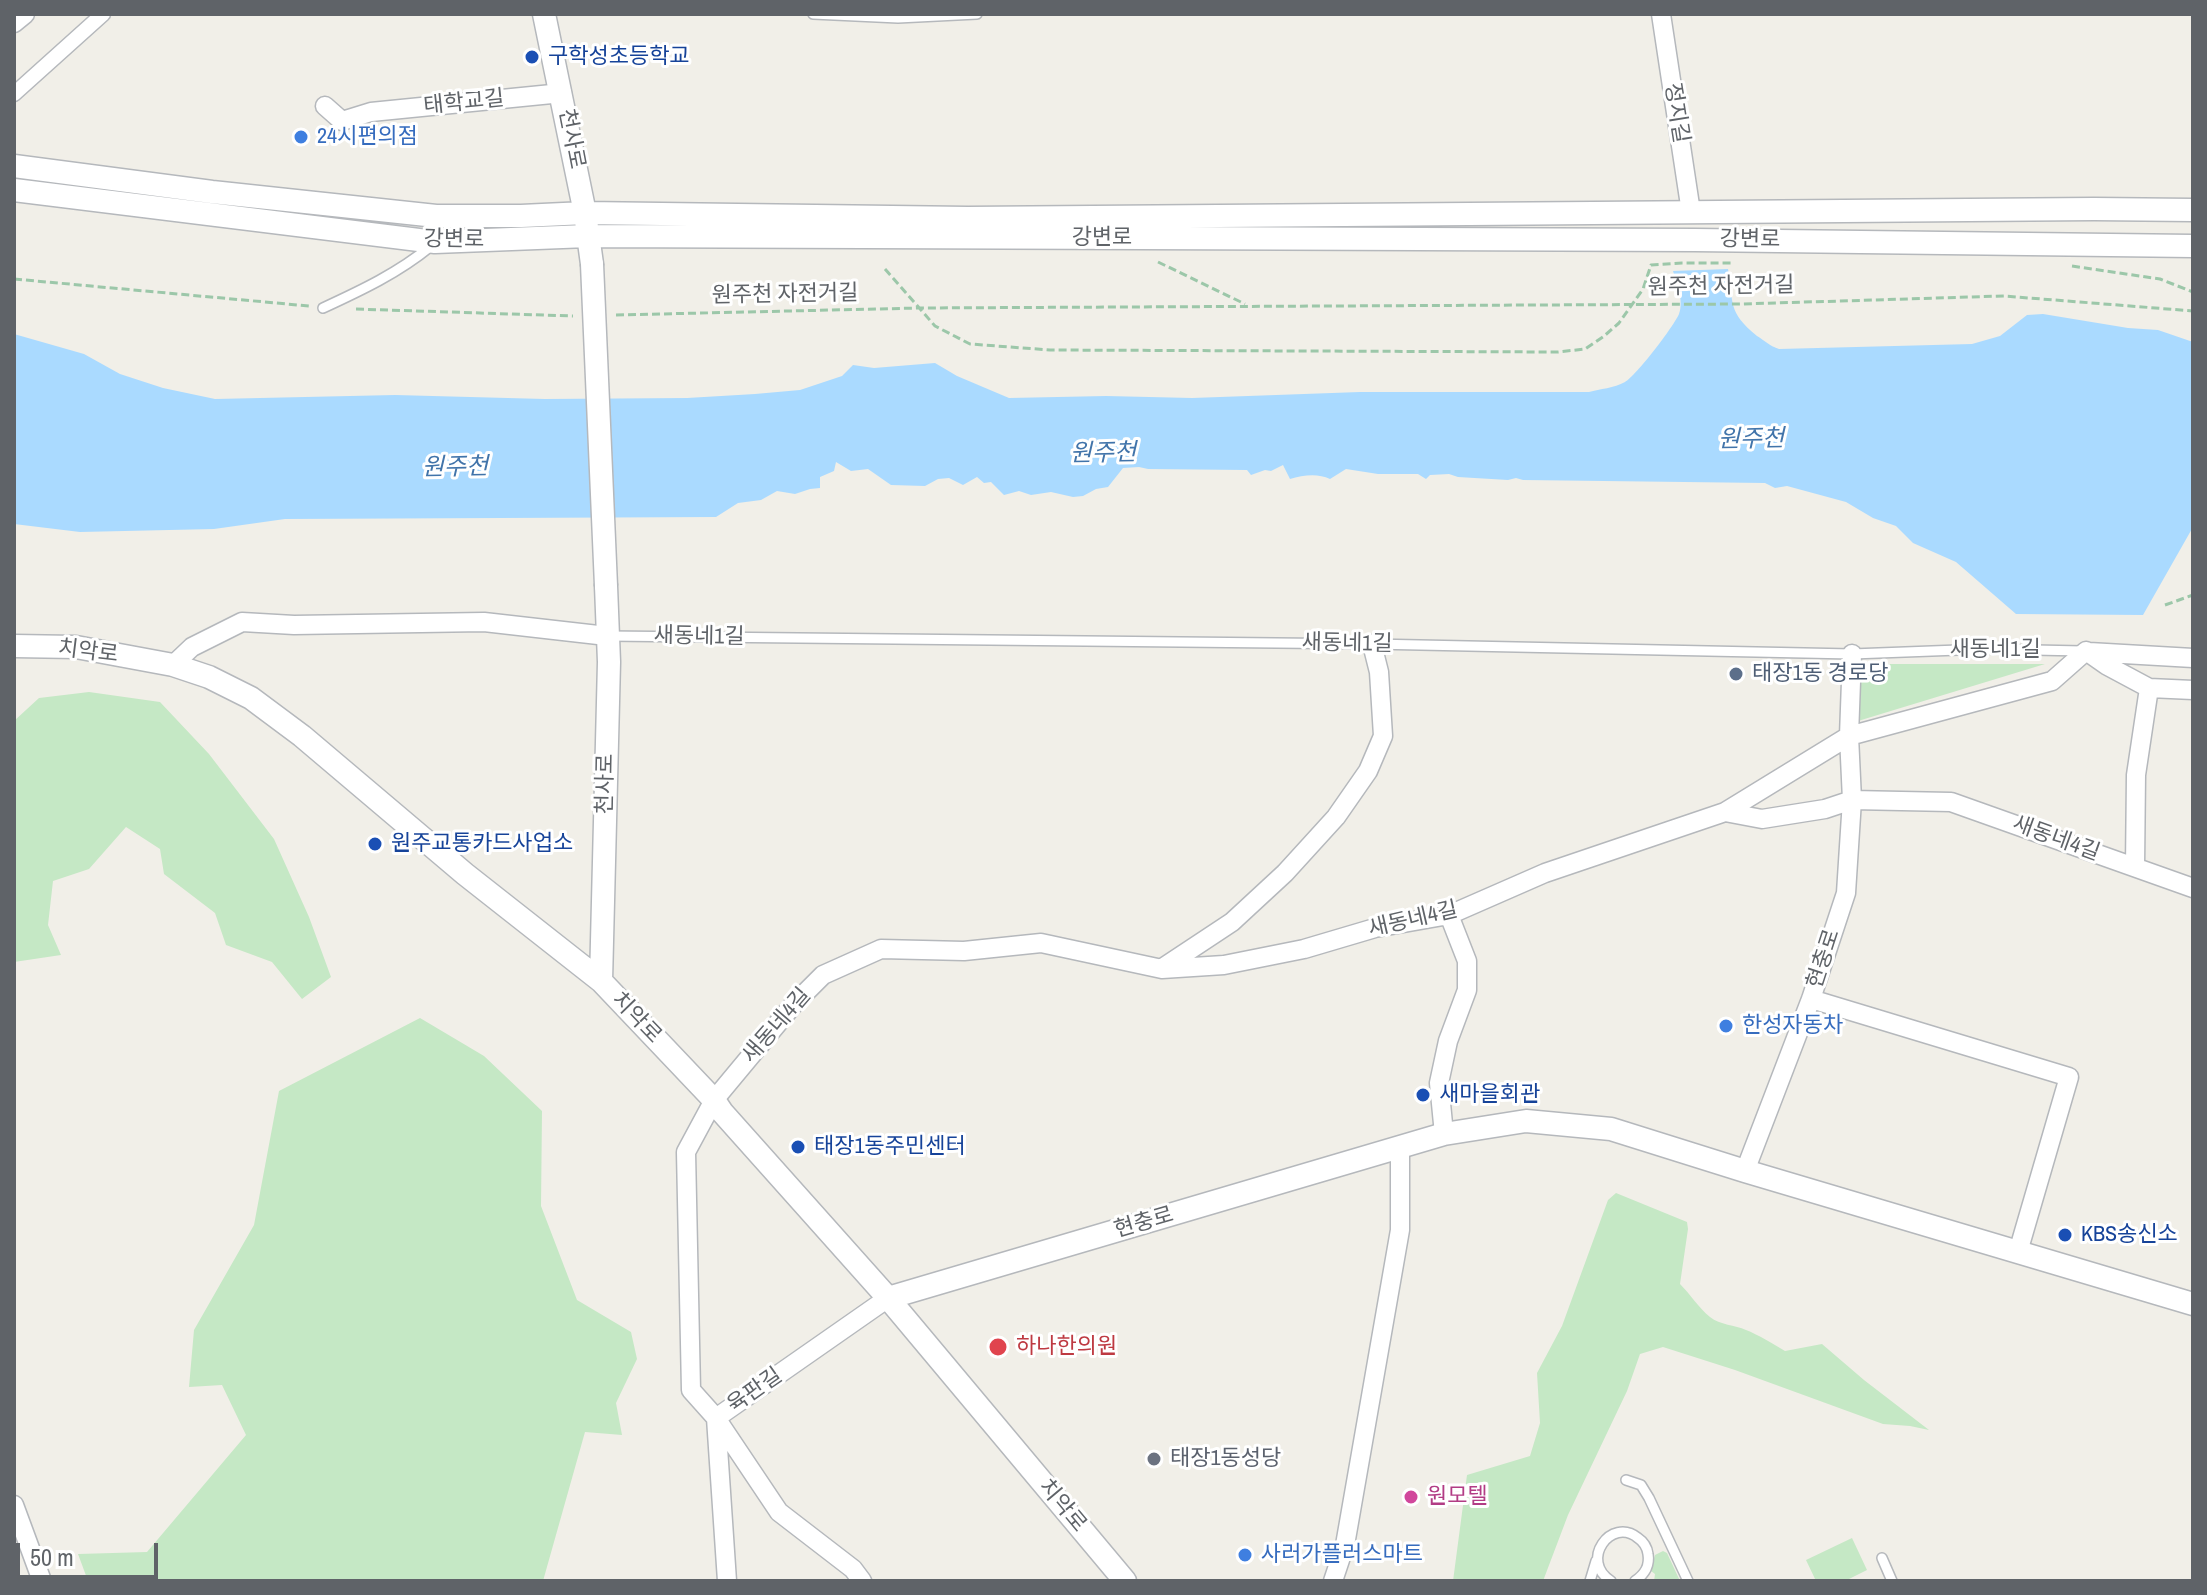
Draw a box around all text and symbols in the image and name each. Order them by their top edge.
place label: 구학성초등학교 [548,44,690,70]
marker: 구학성초등학교 [523,48,541,66]
street label: 정지길 [1658,81,1694,145]
street label: 태학교길 [422,86,506,120]
street label: 천사로 [552,107,590,171]
place label: 24시편의점 [317,124,418,150]
marker: 24시편의점 [292,128,310,146]
street label: 강변로 [1072,225,1132,251]
street label: 강변로 [423,226,485,254]
street label: 강변로 [1719,226,1781,254]
street label: 원주천 자전거길 [1647,273,1795,301]
street label: 원주천 자전거길 [711,281,859,309]
water label: 원주천 [1718,425,1784,455]
water label: 원주천 [1070,439,1136,469]
water label: 원주천 [422,453,488,483]
street label: 새동네1길 [653,623,745,651]
street label: 새동네1길 [1301,630,1393,658]
street label: 치악로 [56,635,120,669]
street label: 새동네1길 [1950,637,2040,663]
place label: 태장1동 경로당 [1752,661,1888,687]
marker: 태장1동 경로당 [1727,665,1745,683]
street label: 천사로 [592,753,620,815]
street label: 새동네4길 [2009,811,2103,867]
place label: 원주교통카드사업소 [391,831,573,857]
marker: 원주교통카드사업소 [366,835,384,853]
street label: 새동네4길 [1366,897,1460,943]
street label: 현충로 [1802,926,1846,992]
street label: 새동네4길 [737,983,817,1069]
street label: 치악로 [605,987,667,1049]
place label: 한성자동차 [1742,1013,1843,1039]
marker: 한성자동차 [1717,1017,1735,1035]
place label: 새마을회관 [1439,1082,1540,1108]
marker: 새마을회관 [1414,1086,1432,1104]
place label: 태장1동주민센터 [814,1134,966,1160]
marker: 태장1동주민센터 [789,1138,807,1156]
street label: 현충로 [1111,1202,1177,1244]
place label: KBS송신소 [2081,1222,2178,1248]
marker: KBS송신소 [2056,1226,2074,1244]
place label: 하나한의원 [1016,1334,1117,1360]
marker: 하나한의원 [987,1336,1009,1358]
street label: 육판길 [723,1363,787,1419]
place label: 태장1동성당 [1170,1446,1281,1472]
marker: 태장1동성당 [1145,1450,1163,1468]
street label: 치악로 [1032,1474,1092,1538]
place label: 원모텔 [1427,1484,1488,1510]
marker: 원모텔 [1402,1488,1420,1506]
scale bar [20,1527,162,1577]
text: 50 m [30,1541,74,1573]
place label: 사러가플러스마트 [1261,1542,1423,1568]
marker: 사러가플러스마트 [1236,1546,1254,1564]

